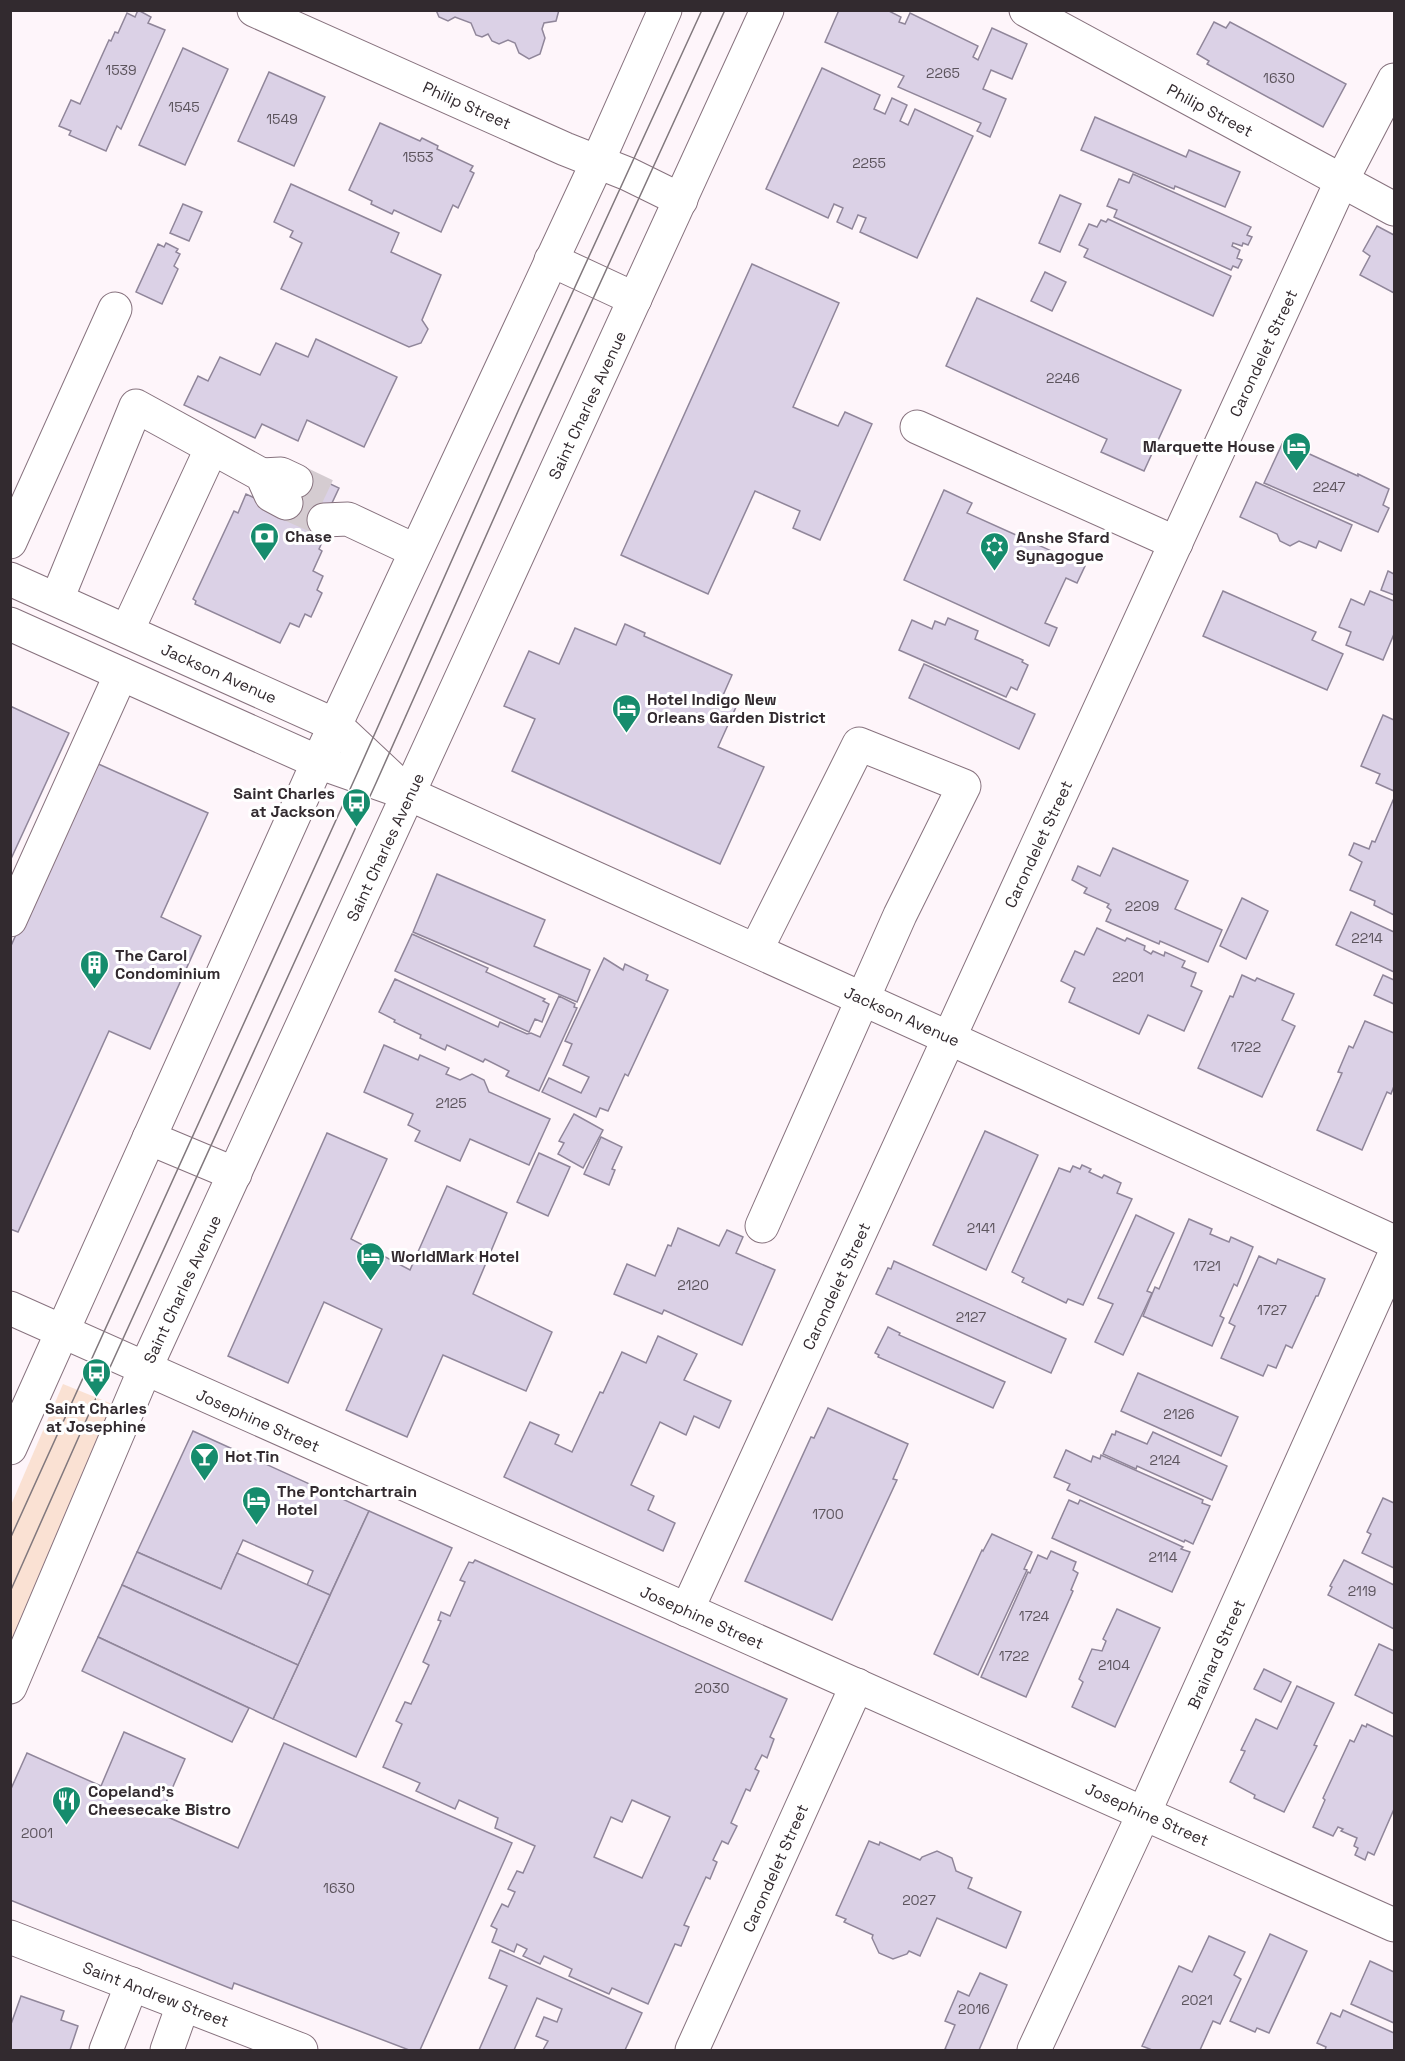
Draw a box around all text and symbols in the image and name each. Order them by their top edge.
house number: 1539 [105,61,137,79]
house number: 2265 [926,64,960,82]
house number: 1630 [1263,69,1295,87]
street label: Philip Street [419,77,514,134]
street label: Philip Street [1163,79,1256,142]
house number: 1545 [168,98,200,116]
house number: 1549 [266,110,298,128]
house number: 1553 [402,148,434,166]
house number: 2255 [852,154,886,172]
street label: Carondelet Street [1225,286,1302,420]
street label: Saint Charles Avenue [544,328,631,483]
house number: 2246 [1046,369,1080,387]
hotel icon: Marquette House [1280,430,1312,472]
place label: Marquette House [1143,436,1275,457]
house number: 2247 [1313,478,1345,496]
bank icon: Chase [248,520,280,562]
place label: Chase [285,526,332,547]
place label: Anshe Sfard Synagogue [1016,527,1110,566]
synagogue icon: Anshe Sfard Synagogue [979,530,1011,572]
street label: Jackson Avenue [158,639,280,708]
place label: Hotel Indigo New Orleans Garden District [647,689,826,728]
hotel icon: Hotel Indigo New Orleans Garden District [610,692,642,734]
street label: Saint Charles Avenue [342,770,429,925]
street label: Carondelet Street [1000,777,1077,911]
place label: Saint Charles at Jackson [233,783,335,822]
bus stop icon: Saint Charles at Jackson [340,786,372,828]
house number: 2209 [1125,897,1159,915]
house number: 2214 [1351,929,1383,947]
place label: The Carol Condominium [115,945,221,984]
building icon: The Carol Condominium [78,948,110,990]
house number: 2201 [1112,968,1144,986]
street label: Jackson Avenue [841,982,963,1051]
house number: 1722 [1231,1038,1261,1056]
house number: 2125 [435,1094,467,1112]
street label: Saint Charles Avenue [139,1212,226,1367]
street label: Carondelet Street [798,1219,875,1353]
house number: 2141 [967,1219,995,1237]
hotel icon: WorldMark Hotel [354,1240,386,1282]
place label: WorldMark Hotel [391,1246,519,1267]
house number: 1721 [1193,1257,1221,1275]
house number: 2120 [677,1276,709,1294]
house number: 1727 [1257,1301,1287,1319]
house number: 2127 [956,1308,986,1326]
bus stop icon: Saint Charles at Josephine [80,1356,112,1398]
street label: Josephine Street [193,1384,323,1457]
place label: Saint Charles at Josephine [45,1398,147,1437]
house number: 2126 [1163,1405,1195,1423]
bar icon: Hot Tin [188,1440,220,1482]
place label: Hot Tin [225,1446,279,1467]
house number: 2124 [1149,1451,1181,1469]
place label: The Pontchartrain Hotel [277,1481,417,1520]
hotel icon: The Pontchartrain Hotel [240,1484,272,1526]
house number: 1700 [812,1505,844,1523]
house number: 2114 [1149,1548,1178,1566]
street label: Josephine Street [637,1581,767,1654]
house number: 2119 [1348,1582,1376,1600]
street label: Brainard Street [1183,1596,1250,1712]
house number: 1724 [1019,1607,1049,1625]
house number: 1722 [999,1647,1029,1665]
house number: 2104 [1098,1656,1130,1674]
house number: 2030 [695,1679,729,1697]
street label: Josephine Street [1082,1778,1212,1851]
place label: Copeland's Cheesecake Bistro [88,1781,231,1820]
restaurant icon: Copeland's Cheesecake Bistro [51,1784,83,1826]
street label: Carondelet Street [738,1801,813,1936]
house number: 2001 [21,1824,53,1842]
house number: 1630 [323,1879,355,1897]
house number: 2027 [902,1891,936,1909]
street label: Saint Andrew Street [80,1957,232,2032]
house number: 2021 [1181,1991,1213,2009]
house number: 2016 [958,2000,990,2018]

